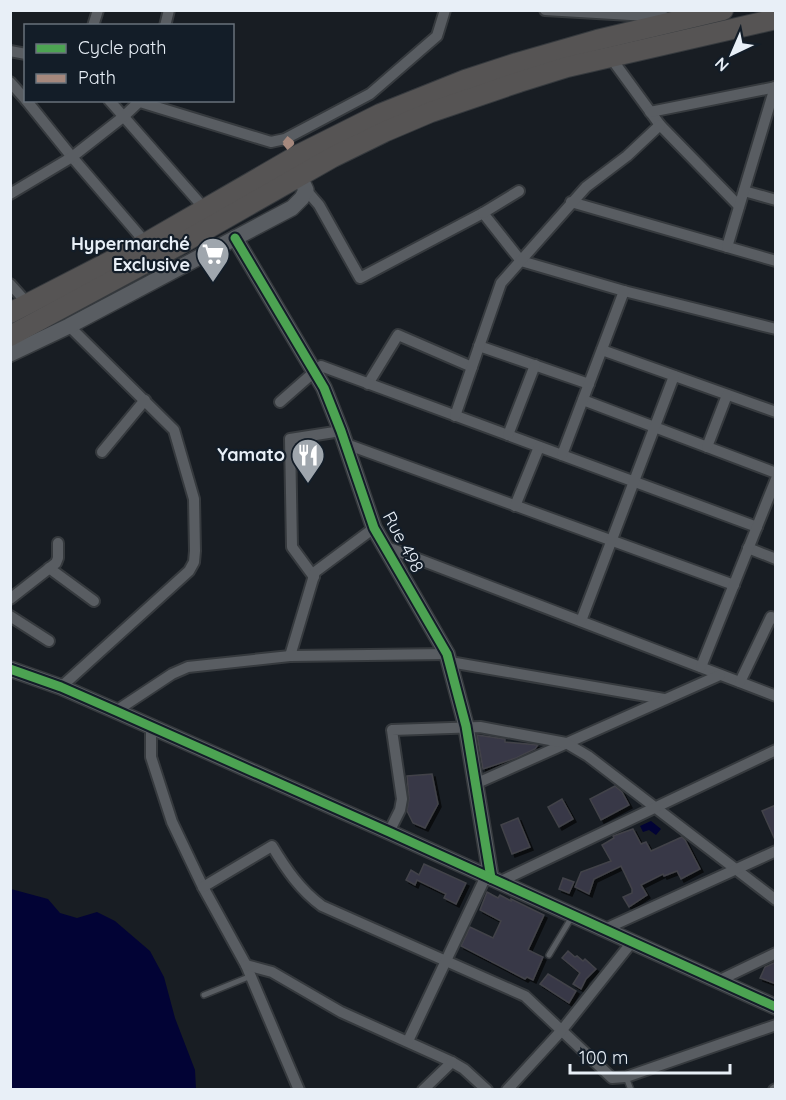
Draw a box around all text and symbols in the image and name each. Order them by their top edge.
legend [24,24,234,102]
north arrow [702,24,762,84]
text: Cycle path [78,36,166,59]
text: N [710,54,733,76]
text: Path [78,66,116,89]
place label: Hypermarché Exclusive [71,232,190,276]
supermarket icon: Hypermarché Exclusive [195,236,231,283]
restaurant icon: Yamato [290,437,326,484]
place label: Yamato [217,443,285,466]
street label: Rue 498 [378,507,429,576]
scale bar [570,1037,730,1075]
text: 100 m [579,1046,628,1069]

